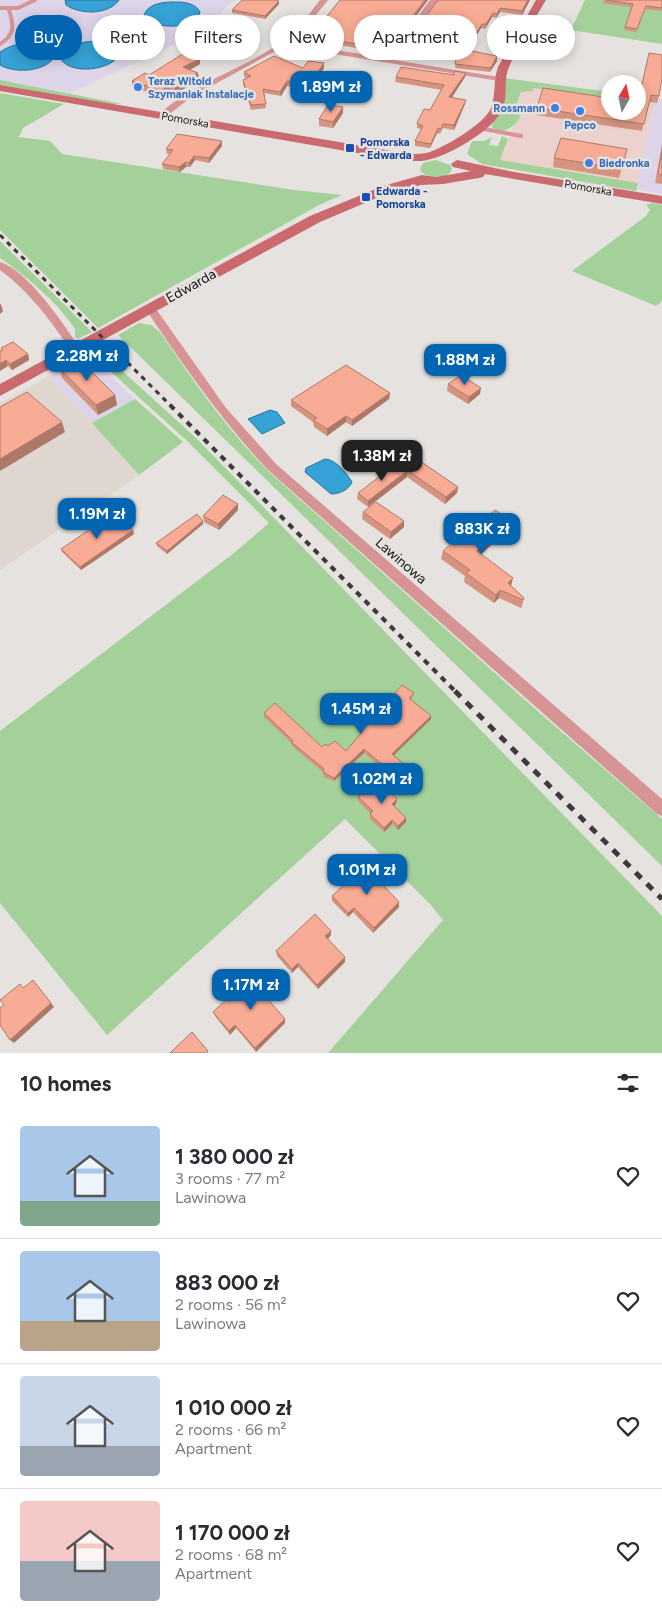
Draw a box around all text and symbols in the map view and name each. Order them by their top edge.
chip: Buy [15,15,82,60]
chip: Rent [92,15,165,60]
chip: Filters [175,15,260,60]
chip: New [270,15,344,60]
chip: Apartment [354,15,477,60]
chip: House [487,15,575,60]
pin: 1.89M zł [279,70,383,113]
place label: Teraz Witold Szymaniak Instalacje [148,75,254,101]
north arrow [601,75,646,120]
map controls [601,75,646,120]
text: 1.89M zł [301,77,361,96]
marker: Teraz Witold Szymaniak Instalacje [132,81,144,93]
place label: Rossmann [493,102,545,115]
marker: Rossmann [549,102,561,114]
marker: Pepco [574,105,586,117]
street label: Pomorska [160,109,210,131]
place label: Pepco [564,119,596,132]
place label: Pomorska - Edwarda [360,136,412,162]
marker: Pomorska - Edwarda [344,142,356,154]
marker: Biedronka [583,157,595,169]
place label: Biedronka [599,157,650,170]
street label: Pomorska [563,177,613,199]
place label: Edwarda - Pomorska [376,185,428,211]
marker: Edwarda - Pomorska [360,191,372,203]
street label: Edwarda [163,265,219,307]
pin: 2.28M zł [35,340,139,382]
pin: 1.88M zł [413,344,517,386]
text: 2.28M zł [56,346,118,365]
text: 1.88M zł [435,350,495,369]
pin: 1.38M zł [330,440,434,482]
text: 1.38M zł [352,446,412,465]
pin: 1.19M zł [45,498,149,540]
text: 1.19M zł [69,504,125,523]
pin: 883K zł [436,512,528,555]
text: 883K zł [454,519,510,538]
street label: Lawinowa [372,534,430,588]
pin: 1.45M zł [309,692,413,735]
text: 1.45M zł [331,699,391,718]
pin: 1.02M zł [330,762,434,805]
text: 1.02M zł [352,769,412,788]
pin: 1.01M zł [315,854,419,896]
text: 1.01M zł [338,860,396,879]
pin: 1.17M zł [199,968,303,1011]
text: 1.17M zł [223,975,279,994]
icon: filters [614,1069,642,1097]
text: 10 homes [20,1071,111,1096]
text: 1 380 000 zł [175,1144,294,1169]
icon: home [60,1146,120,1206]
icon: heart [614,1162,642,1190]
text: 3 rooms · 77 m² [175,1169,285,1188]
text: Lawinowa [175,1188,246,1207]
text: 883 000 zł [175,1270,279,1295]
icon: home [60,1271,120,1331]
icon: heart [614,1287,642,1315]
text: 2 rooms · 56 m² [175,1295,287,1314]
text: Lawinowa [175,1314,246,1333]
text: 1 010 000 zł [175,1395,292,1420]
icon: home [60,1396,120,1456]
icon: heart [614,1412,642,1440]
text: 2 rooms · 66 m² [175,1420,286,1439]
text: Apartment [175,1439,252,1458]
text: 1 170 000 zł [175,1520,290,1545]
icon: home [60,1521,120,1581]
icon: heart [614,1537,642,1565]
text: 2 rooms · 68 m² [175,1545,287,1564]
text: Apartment [175,1564,252,1583]

